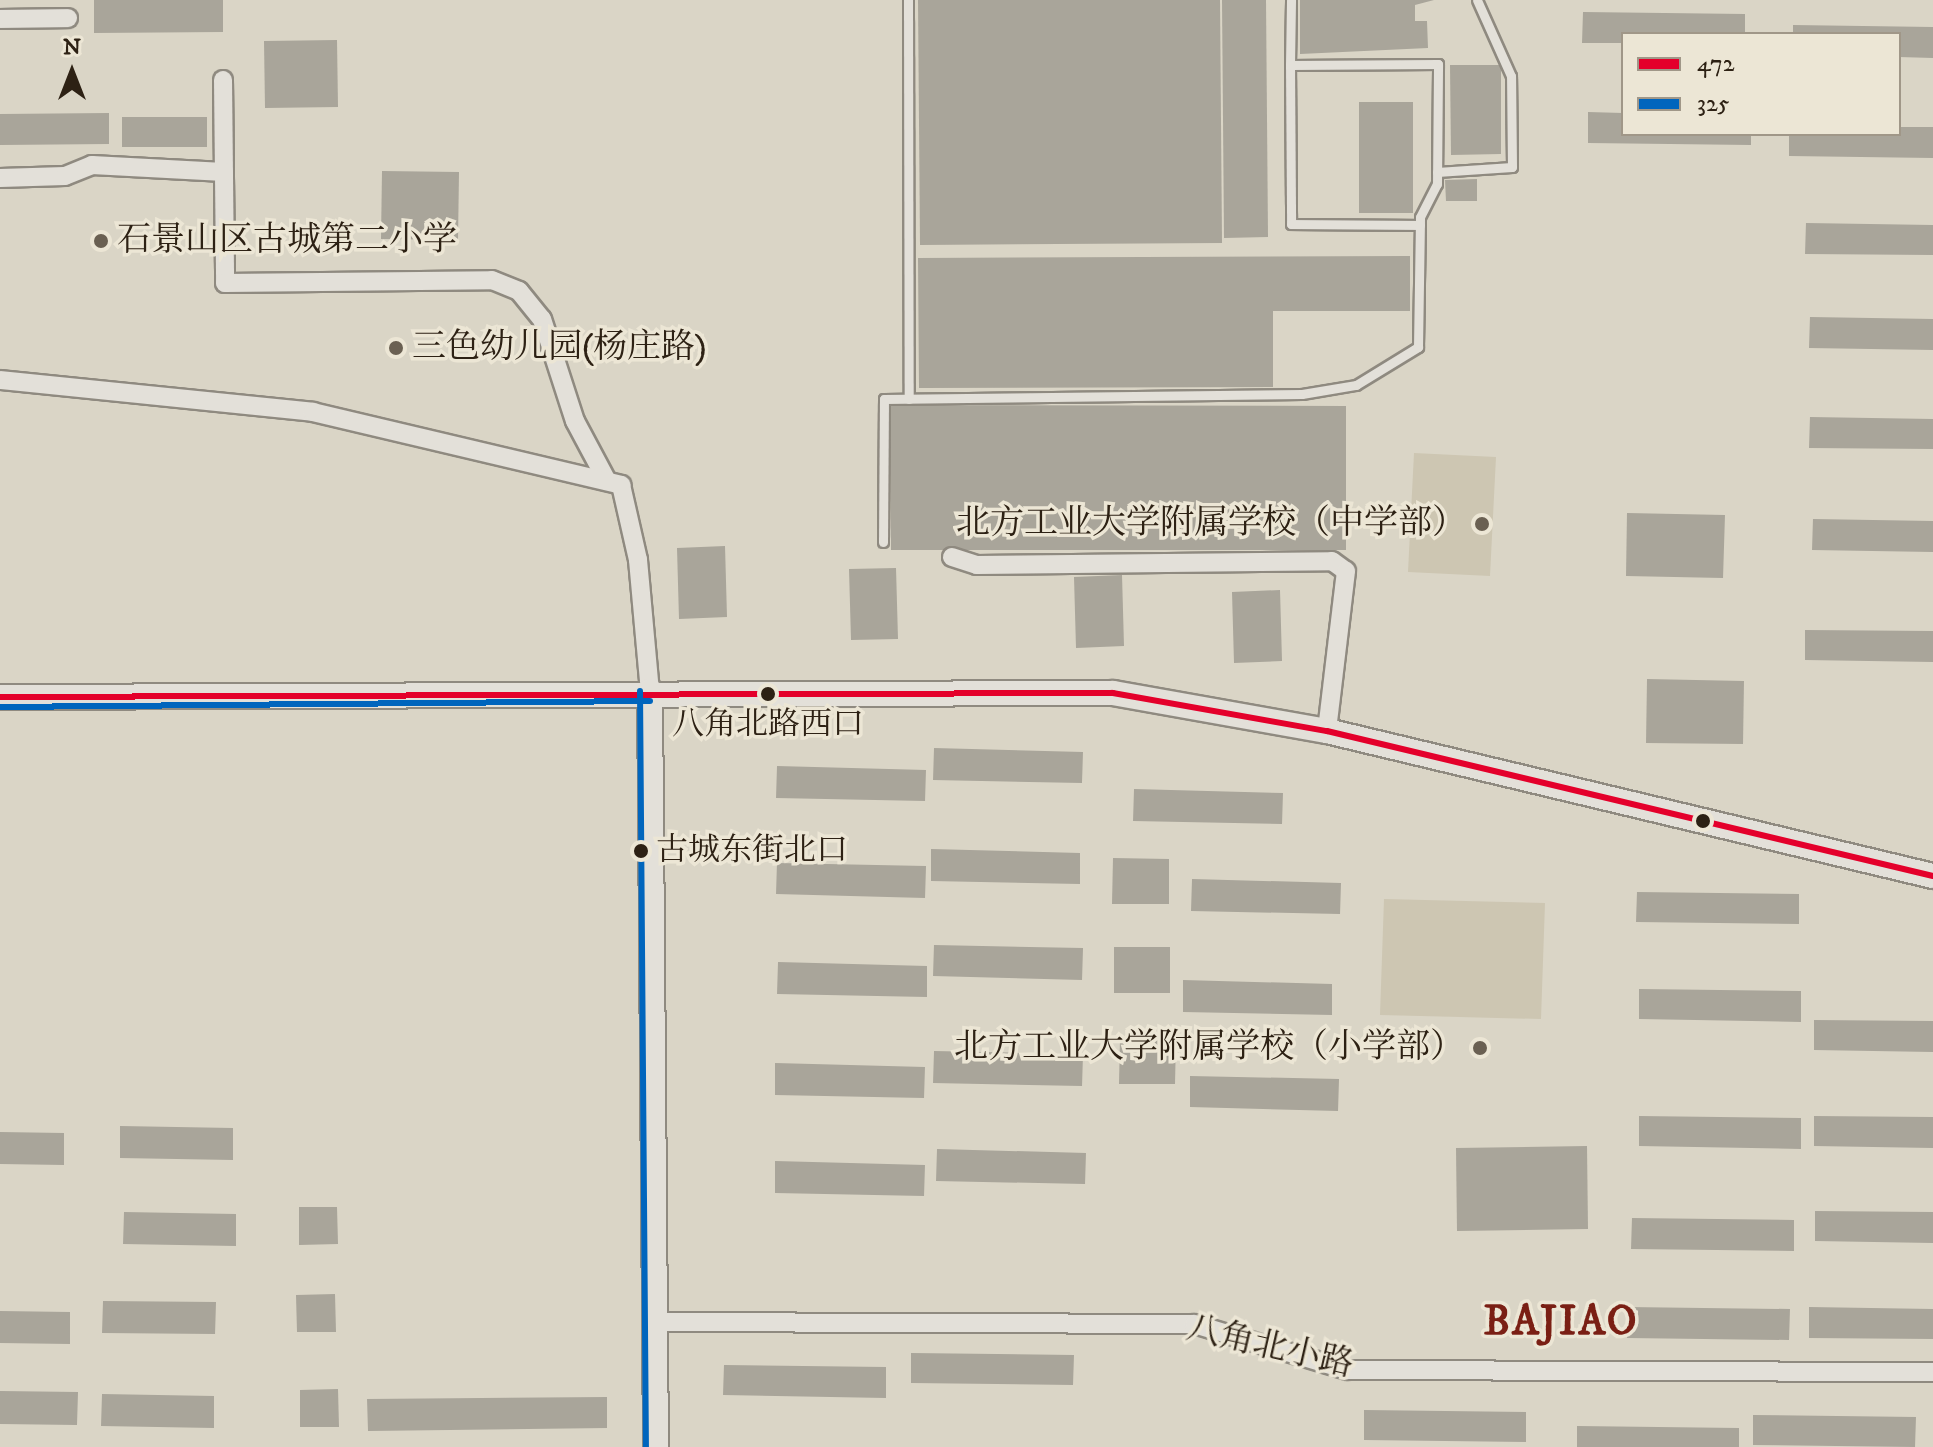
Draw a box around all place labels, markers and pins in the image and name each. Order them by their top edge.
place label: 石景山区古城第二小学 [117,221,457,261]
marker: 石景山区古城第二小学 [92,232,110,250]
place label: 三色幼儿园(杨庄路) [412,328,707,368]
marker: 三色幼儿园(杨庄路) [387,339,405,357]
place label: 北方工业大学附属学校（中学部） [956,504,1466,544]
marker: 北方工业大学附属学校（中学部） [1473,515,1491,533]
marker: 八角北路西口 [760,686,776,702]
place label: 八角北路西口 [672,706,864,744]
unlabelled marker [1695,813,1711,829]
place label: 古城东街北口 [656,832,848,870]
marker: 古城东街北口 [633,843,649,859]
place label: 北方工业大学附属学校（小学部） [954,1028,1464,1068]
marker: 北方工业大学附属学校（小学部） [1471,1039,1489,1057]

